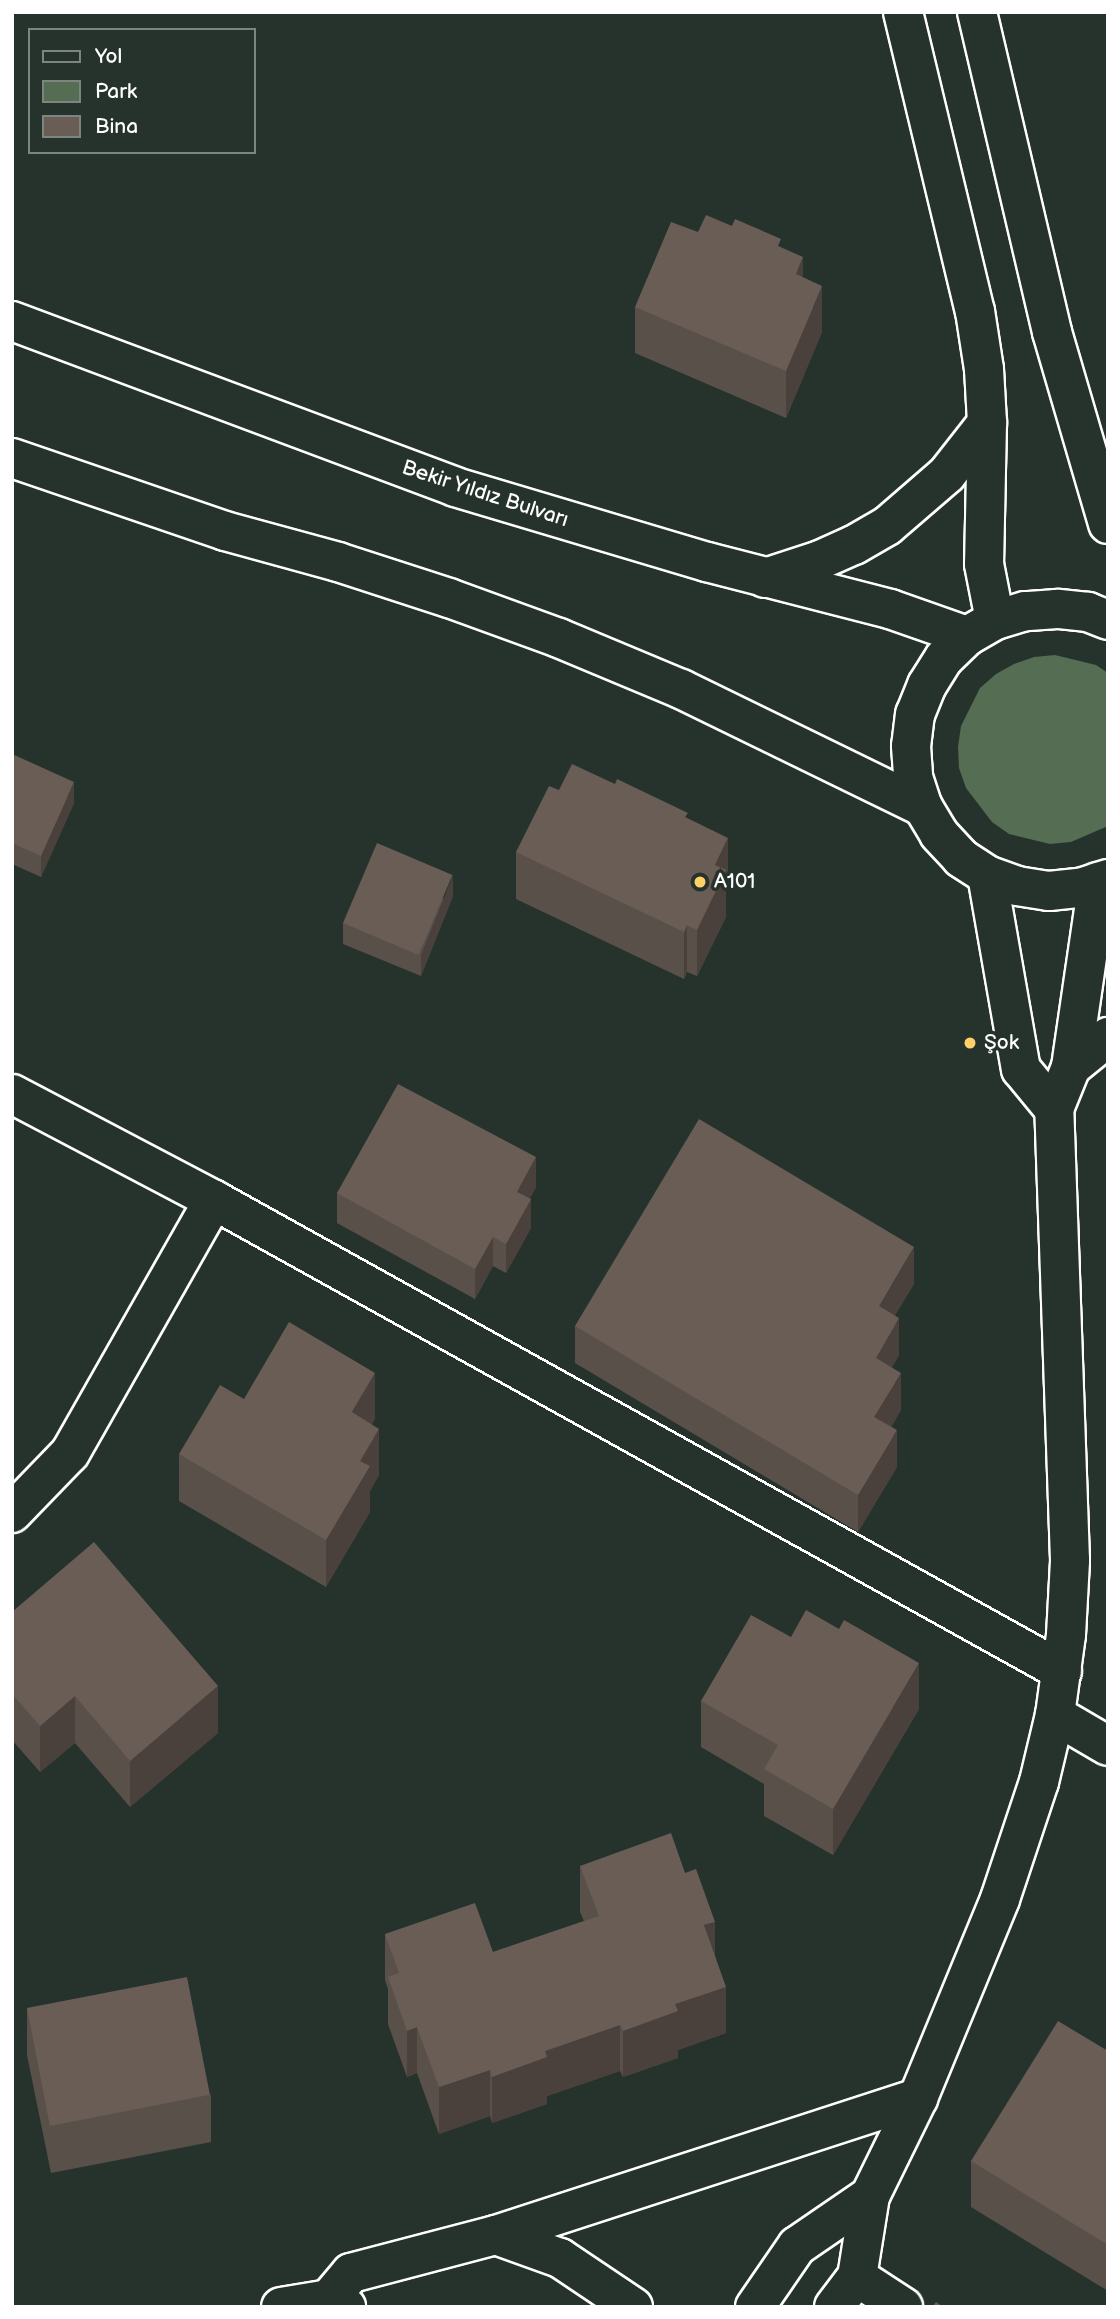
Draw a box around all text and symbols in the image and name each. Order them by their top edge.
legend [28,28,256,154]
text: Yol [95,44,122,69]
text: Park [95,79,137,104]
text: Bina [95,114,138,139]
street label: Bekir Yıldız Bulvarı [398,455,572,533]
place label: A101 [714,869,755,895]
marker: A101 [692,874,708,890]
place label: Şok [984,1030,1019,1056]
marker: Şok [962,1035,978,1051]

